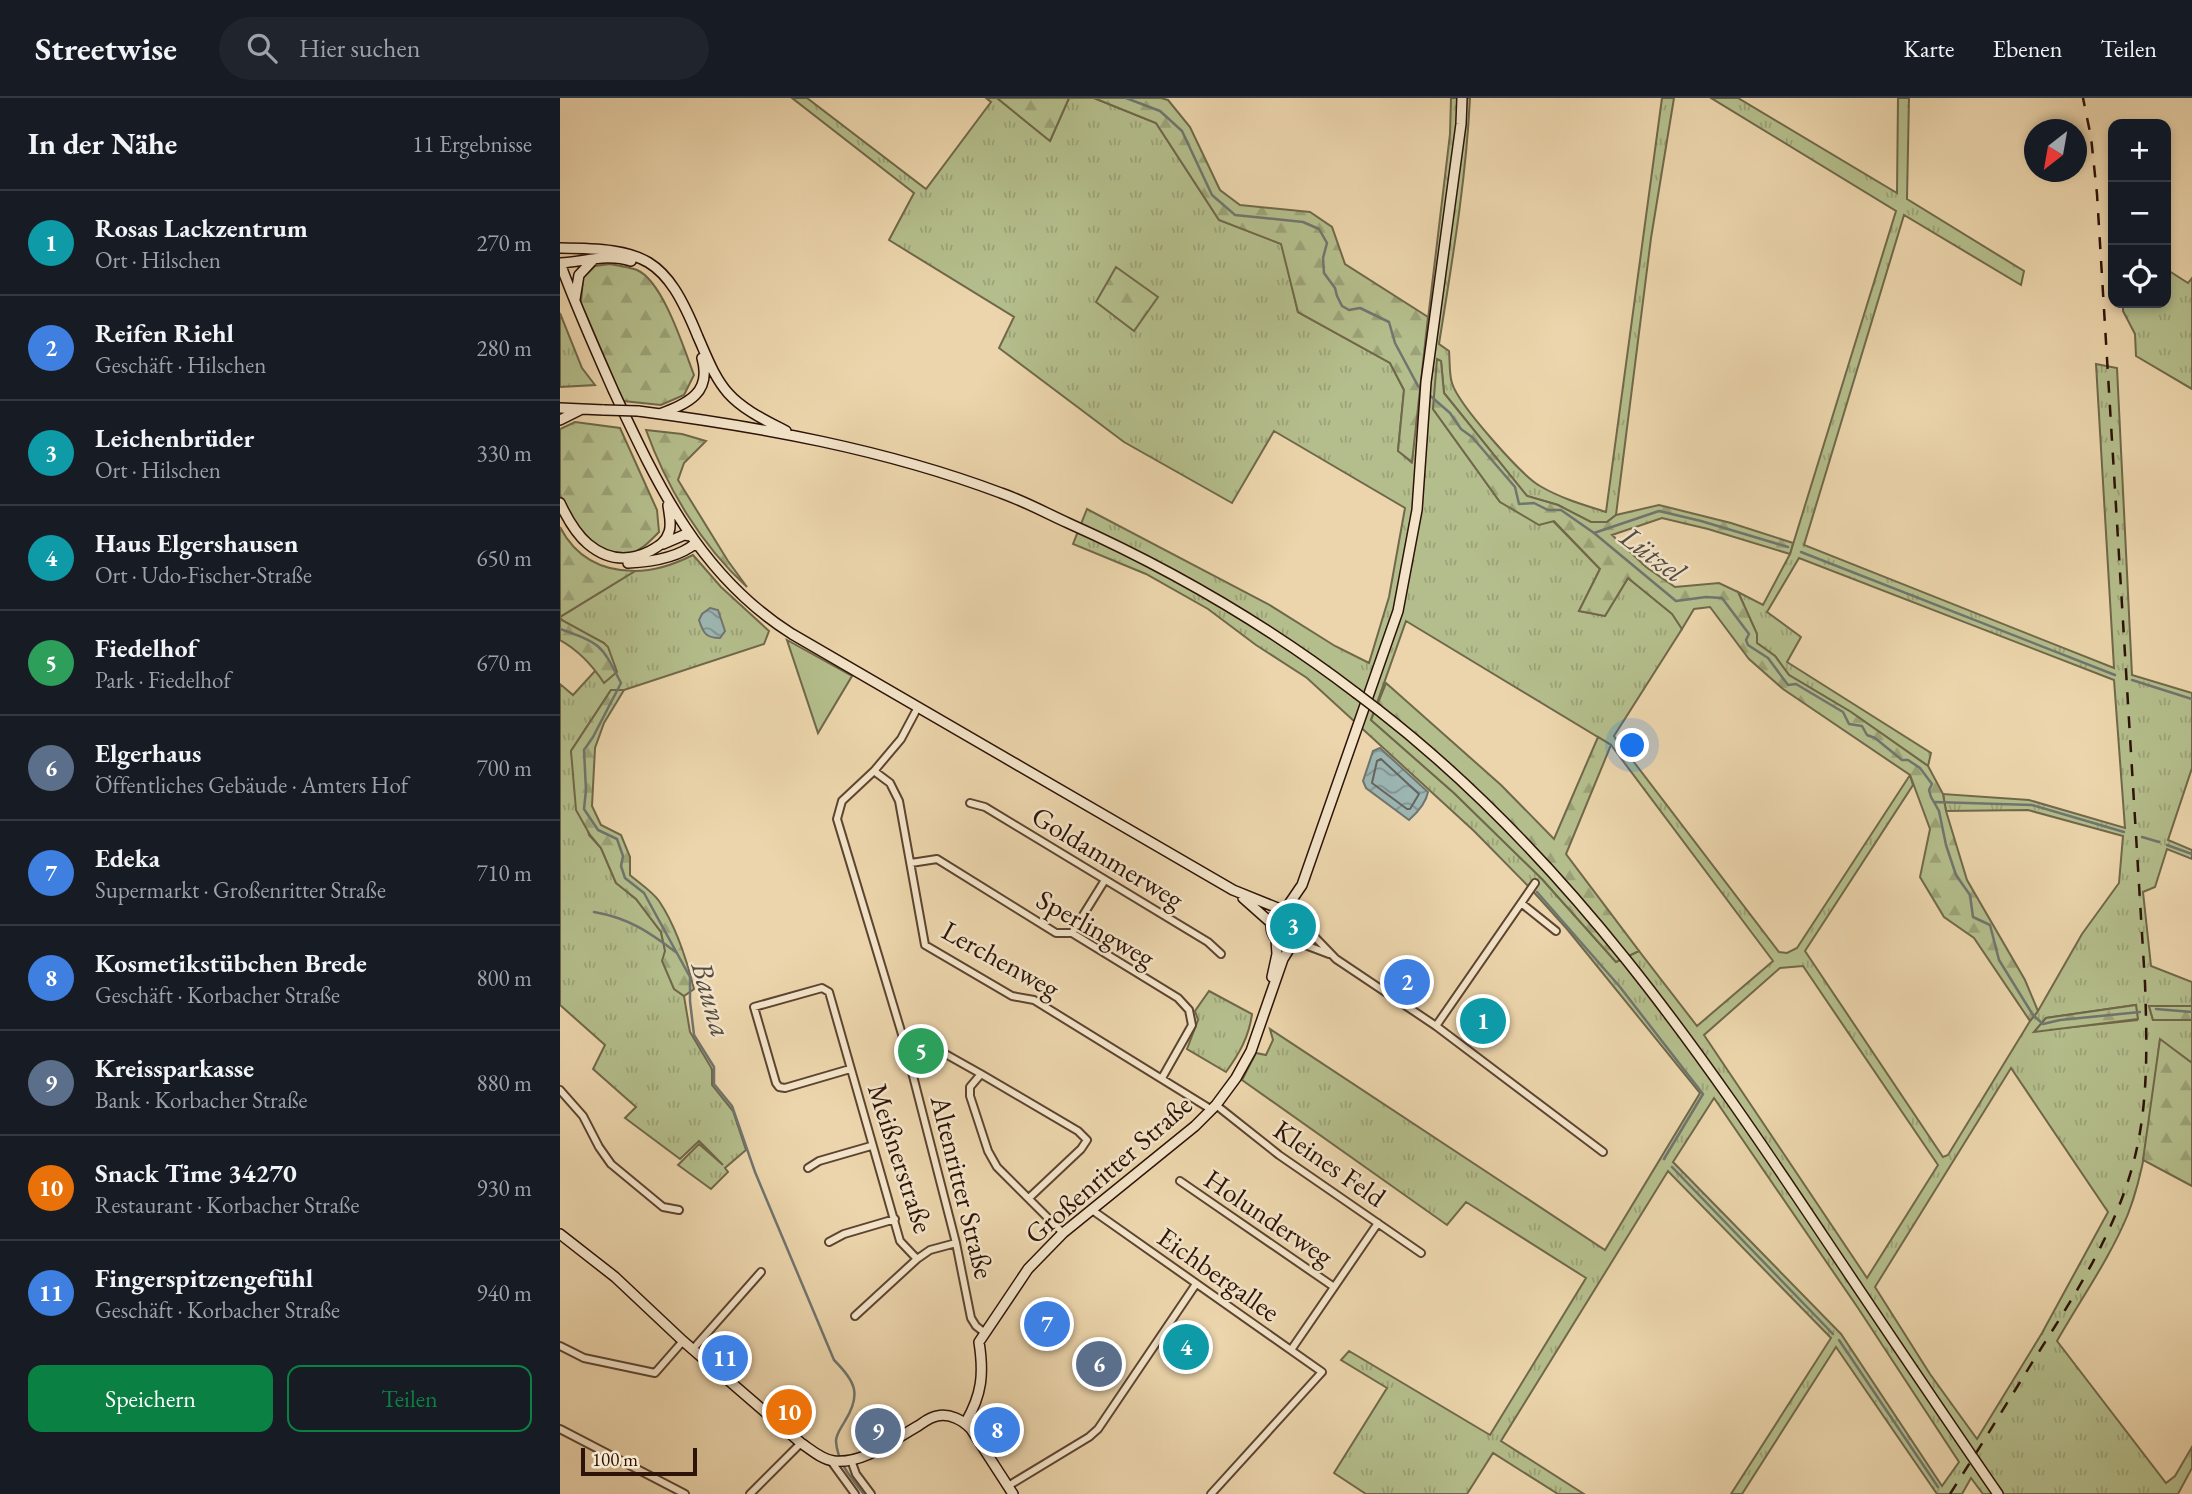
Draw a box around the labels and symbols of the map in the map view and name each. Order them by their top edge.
north arrow [2024,119,2087,182]
water label: Lützel [1612,516,1695,592]
your location [1615,728,1649,762]
street label: Goldammerweg [1025,797,1191,917]
street label: Sperlingweg [1030,881,1162,976]
pin: 3 [1270,900,1316,952]
street label: Lerchenweg [936,912,1067,1006]
water label: Bauna [682,956,741,1041]
pin: 2 [1384,956,1430,1008]
pin: 1 [1460,995,1506,1047]
pin: 5 [898,1025,944,1077]
street label: Meißnerstraße [860,1079,942,1237]
street label: Großenritter Straße [1017,1086,1199,1252]
street label: Altenritter Straße [923,1091,1003,1282]
street label: Kleines Feld [1267,1111,1394,1215]
street label: Holunderweg [1197,1161,1341,1274]
street label: Eichbergallee [1151,1219,1287,1329]
pin: 7 [1024,1298,1070,1350]
pin: 4 [1163,1321,1209,1373]
pin: 11 [702,1332,748,1384]
pin: 6 [1076,1338,1122,1390]
pin: 10 [766,1386,812,1438]
pin: 8 [974,1404,1020,1456]
pin: 9 [855,1405,901,1457]
scale bar [581,1445,696,1477]

